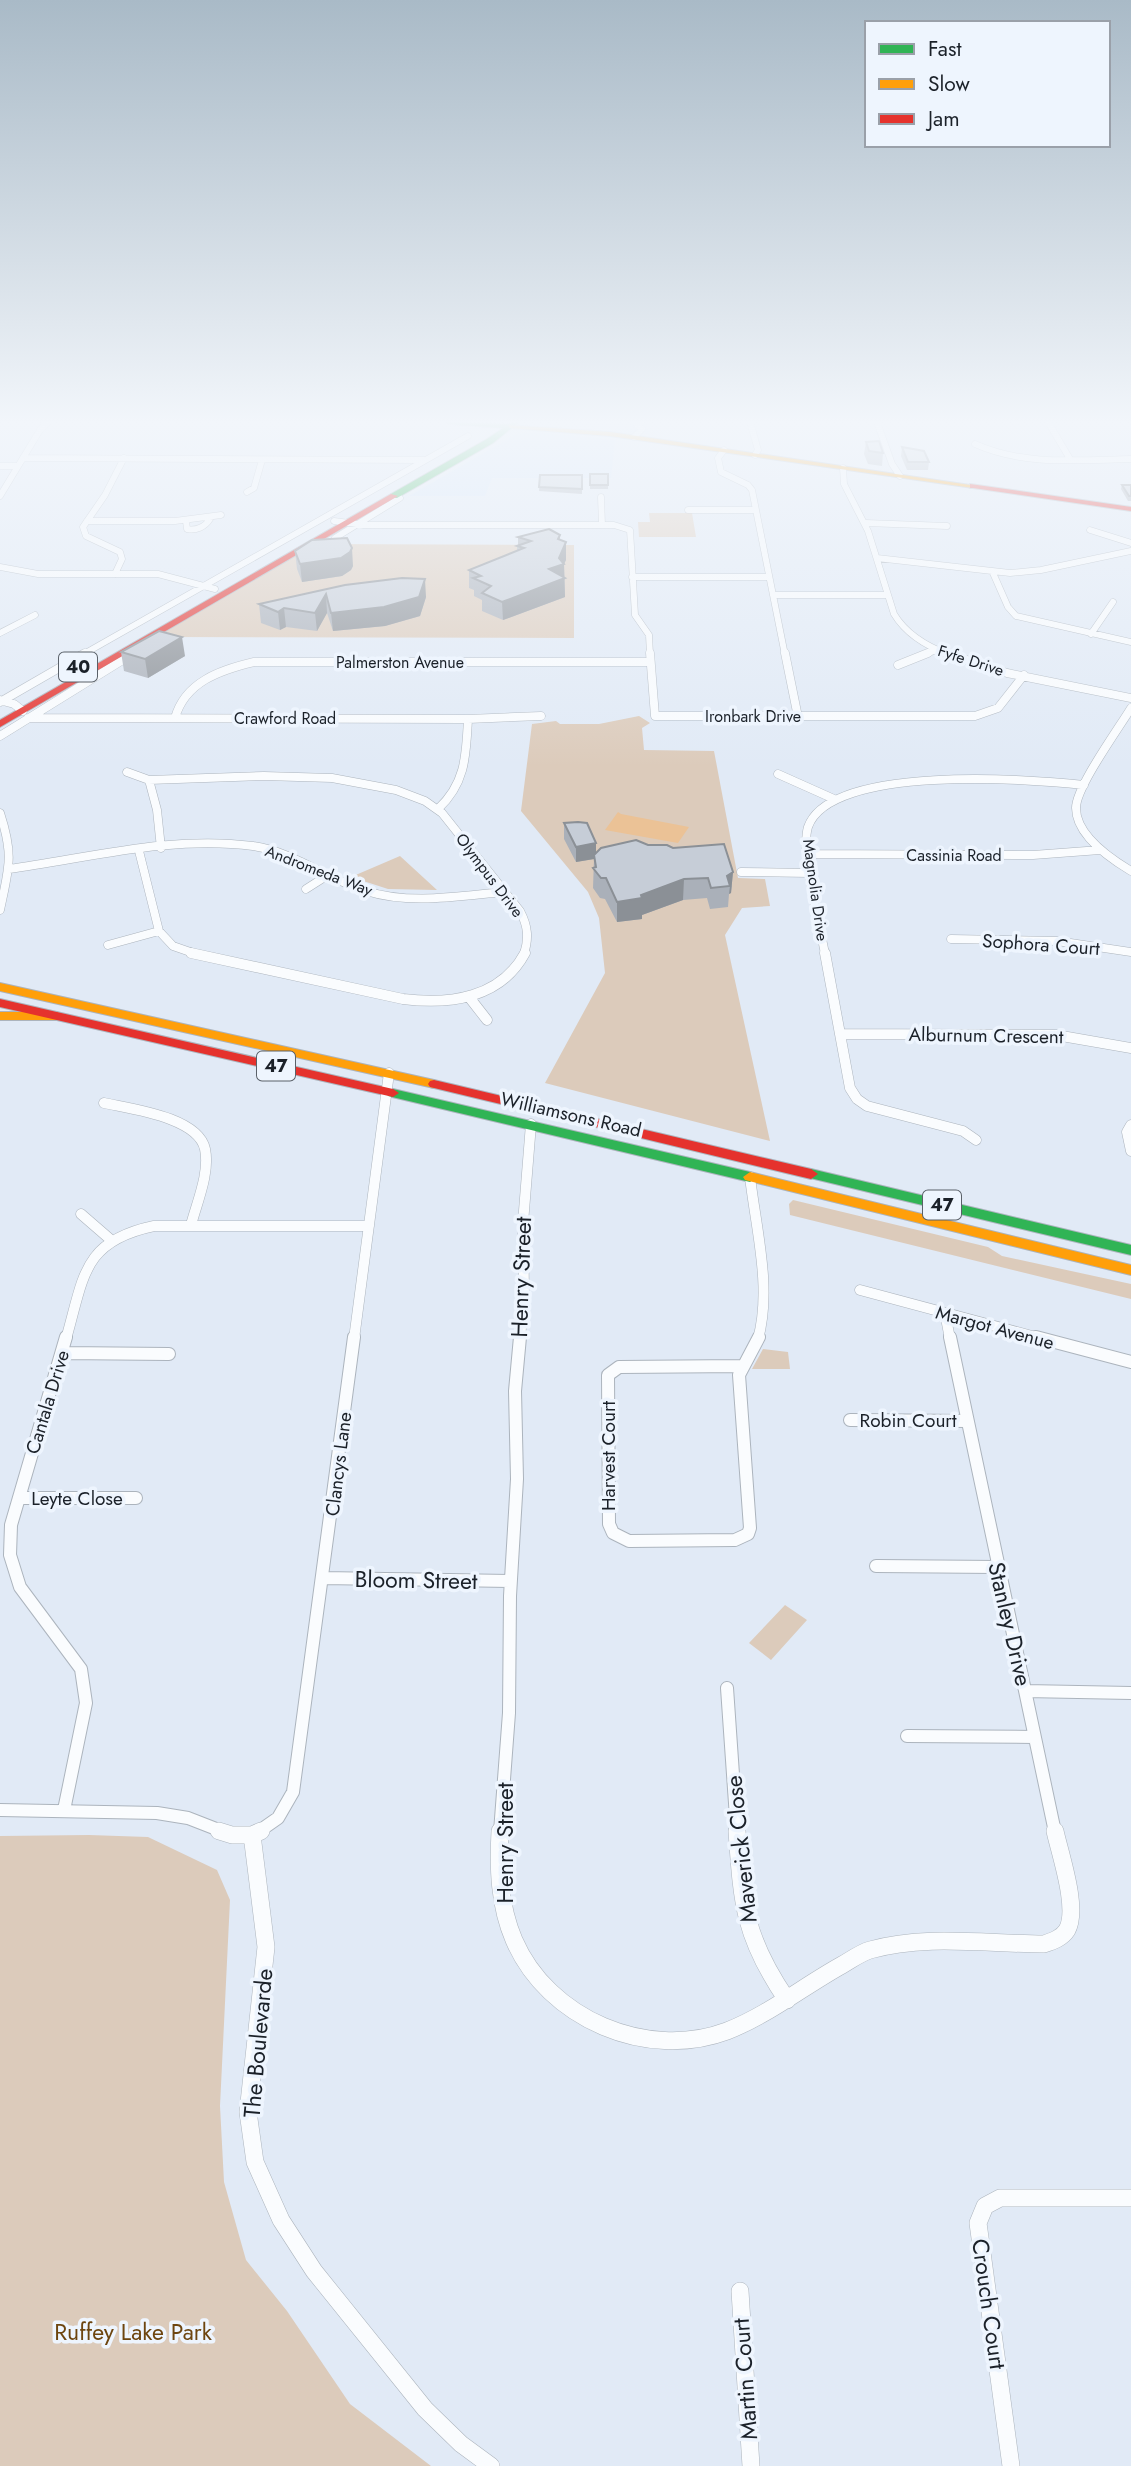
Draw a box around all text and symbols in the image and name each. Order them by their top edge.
legend [865,21,1110,147]
text: Fast [928,34,961,64]
text: Slow [928,69,970,99]
text: Jam [925,104,960,134]
street label: Fyfe Drive [935,639,1007,682]
street label: Palmerston Avenue [336,651,464,674]
road number: 40 [59,652,97,682]
street label: Ironbark Drive [705,705,801,728]
street label: Crawford Road [234,707,336,730]
street label: Olympus Drive [450,828,529,922]
street label: Magnolia Drive [797,838,834,943]
street label: Andromeda Way [262,839,377,902]
street label: Cassinia Road [906,844,1002,867]
street label: Sophora Court [981,927,1101,962]
street label: Alburnum Crescent [908,1021,1064,1050]
road number: 47 [257,1051,295,1080]
street label: Williamsons Road [498,1085,644,1144]
road number: 47 [923,1190,961,1220]
street label: Henry Street [502,1216,540,1338]
street label: Margot Avenue [933,1299,1057,1356]
street label: Cantala Drive [19,1347,76,1457]
street label: Harvest Court [595,1401,622,1511]
street label: Robin Court [860,1407,957,1434]
street label: Clancys Lane [319,1410,358,1518]
street label: Leyte Close [31,1485,123,1512]
street label: Stanley Drive [979,1559,1041,1689]
street label: Bloom Street [354,1562,478,1598]
street label: Maverick Close [716,1774,766,1924]
street label: Henry Street [488,1782,522,1903]
street label: The Boulevarde [235,1967,281,2119]
street label: Crouch Court [963,2236,1015,2372]
park label: Ruffey Lake Park [54,2315,213,2349]
street label: Martin Court [724,2317,766,2441]

